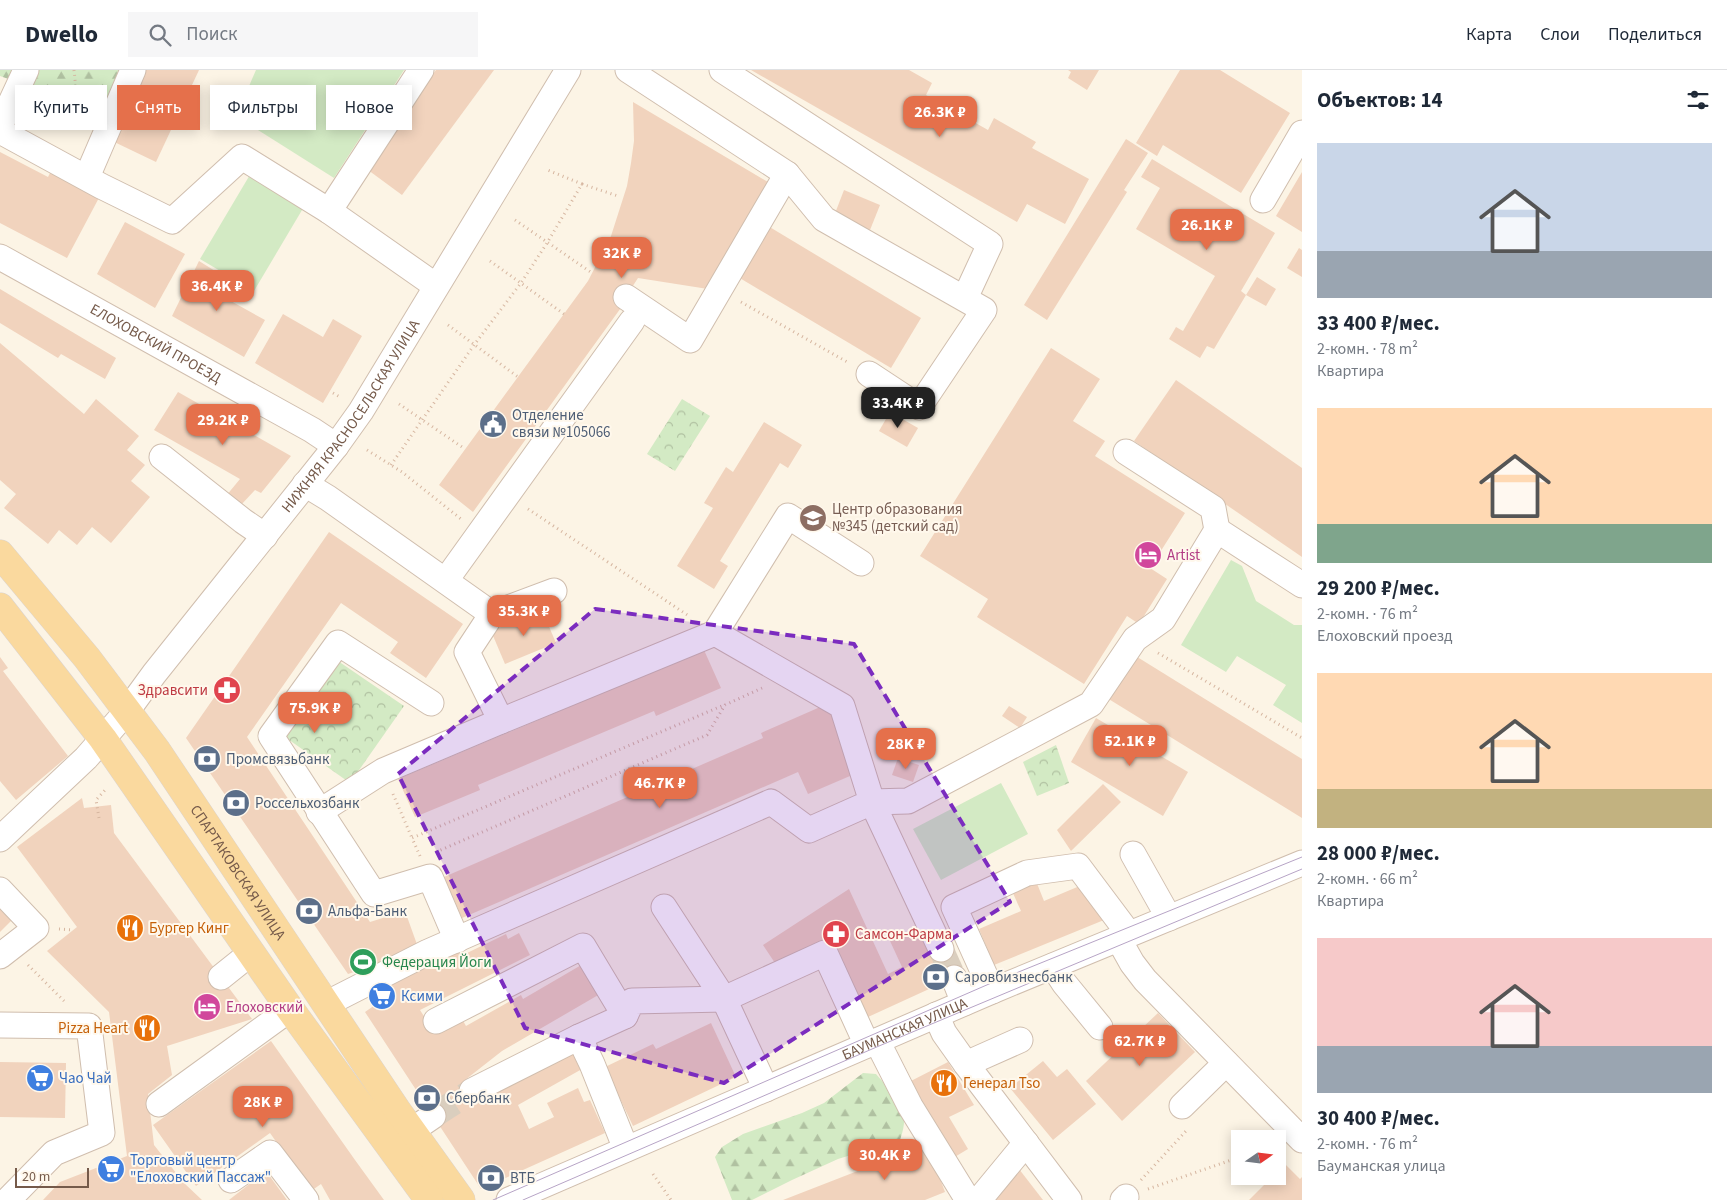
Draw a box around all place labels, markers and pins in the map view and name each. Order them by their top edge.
pin: 26.3K ₽ [894,96,986,138]
pin: 26.1K ₽ [1161,208,1253,251]
pin: 32K ₽ [587,236,657,279]
pin: 36.4K ₽ [171,270,263,312]
pin: 33.4K ₽ [852,386,944,429]
pin: 29.2K ₽ [177,404,269,446]
place label: Отделение связи №105066 [512,405,611,443]
public building icon: Отделение связи №105066 [478,409,508,439]
place label: Центр образования №345 (детский сад) [832,499,963,537]
school or university icon: Центр образования №345 (детский сад) [798,503,828,533]
hotel icon: Artist [1133,540,1163,570]
place label: Artist [1167,545,1200,566]
pin: 35.3K ₽ [478,594,570,637]
pharmacy icon: Здравсити [212,675,242,705]
place label: Здравсити [138,680,208,701]
pin: 75.9K ₽ [269,692,361,734]
pin: 52.1K ₽ [1084,724,1176,767]
pin: 28K ₽ [871,728,941,770]
bank icon: Промсвязьбанк [192,744,222,774]
place label: Промсвязьбанк [226,749,330,770]
pin: 46.7K ₽ [614,766,706,809]
bank icon: Россельхозбанк [221,788,251,818]
place label: Россельхозбанк [255,793,360,814]
bank icon: Альфа-Банк [294,896,324,926]
place label: Альфа-Банк [328,901,408,922]
restaurant icon: Бургер Кинг [115,913,145,943]
place label: Бургер Кинг [149,918,229,939]
pharmacy icon: Самсон-Фарма [821,919,851,949]
place label: Самсон-Фарма [855,924,952,945]
sports icon: Федерация Йоги [348,947,378,977]
place label: Федерация Йоги [382,952,492,973]
bank icon: Саровбизнесбанк [921,962,951,992]
place label: Саровбизнесбанк [955,967,1073,988]
supermarket icon: Ксими [367,981,397,1011]
place label: Ксими [401,986,443,1007]
hotel icon: Елоховский [192,992,222,1022]
place label: Елоховский [226,997,303,1018]
restaurant icon: Pizza Heart [132,1013,162,1043]
place label: Pizza Heart [58,1018,128,1039]
pin: 62.7K ₽ [1094,1024,1186,1067]
supermarket icon: Чао Чай [25,1063,55,1093]
place label: Чао Чай [59,1068,112,1089]
restaurant icon: Генерал Tso [929,1068,959,1098]
place label: Генерал Tso [963,1073,1040,1094]
bank icon: Сбербанк [412,1083,442,1113]
pin: 28K ₽ [228,1086,298,1128]
place label: Сбербанк [446,1088,510,1109]
pin: 30.4K ₽ [839,1138,931,1181]
place label: Торговый центр "Елоховский Пассаж" [130,1150,271,1188]
supermarket icon: Торговый центр "Елоховский Пассаж" [96,1154,126,1184]
bank icon: ВТБ [476,1163,506,1193]
place label: ВТБ [510,1168,536,1189]

